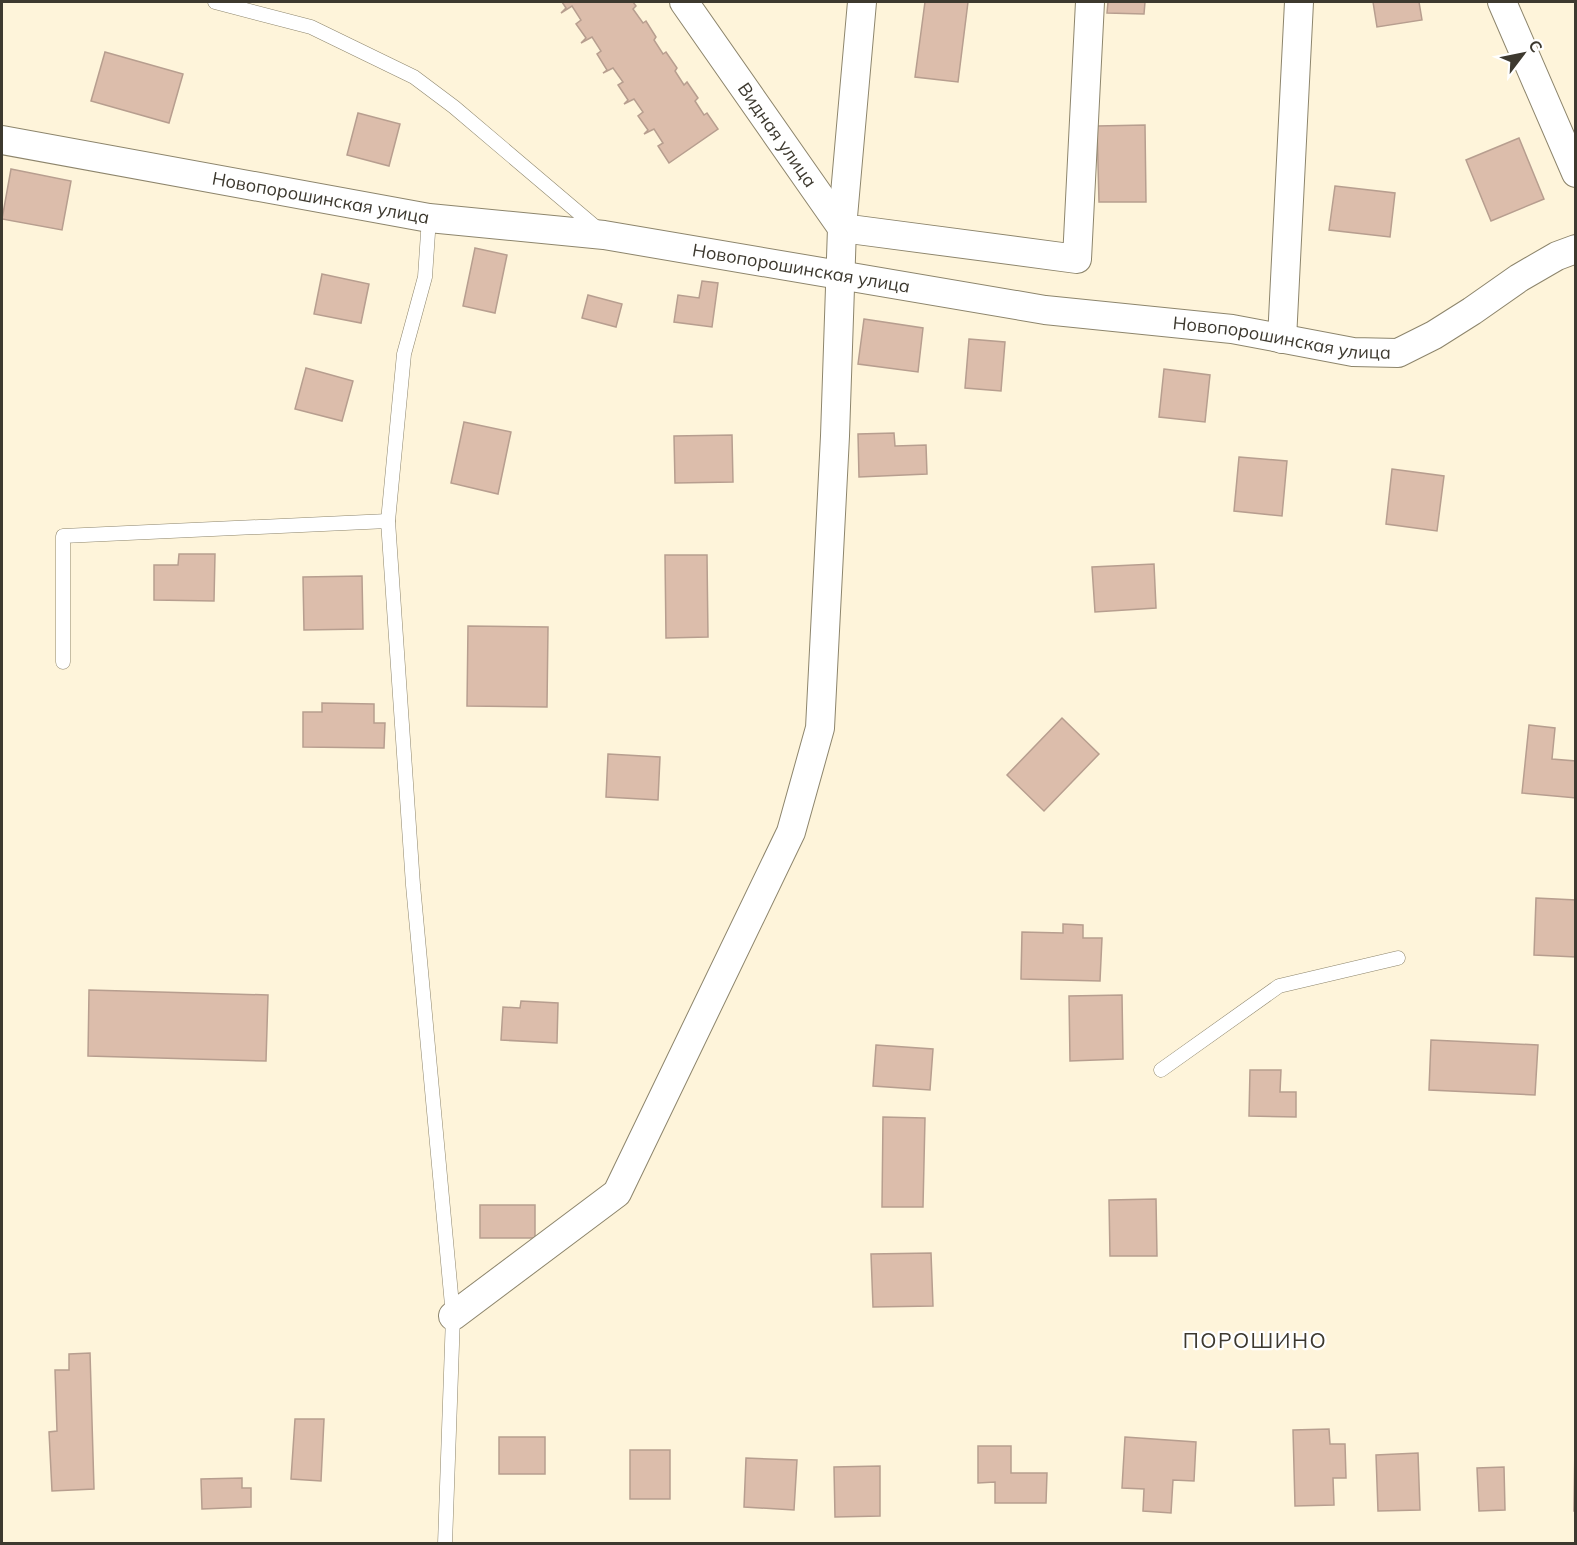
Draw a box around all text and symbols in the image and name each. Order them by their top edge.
north arrow [1493,24,1553,84]
text: С [1524,36,1547,56]
street label: Видная улица [733,78,822,192]
street label: Новопорошинская улица [210,167,431,229]
street label: Новопорошинская улица [691,238,912,298]
street label: Новопорошинская улица [1172,311,1391,364]
district label: ПОРОШИНО [1183,1327,1327,1353]

